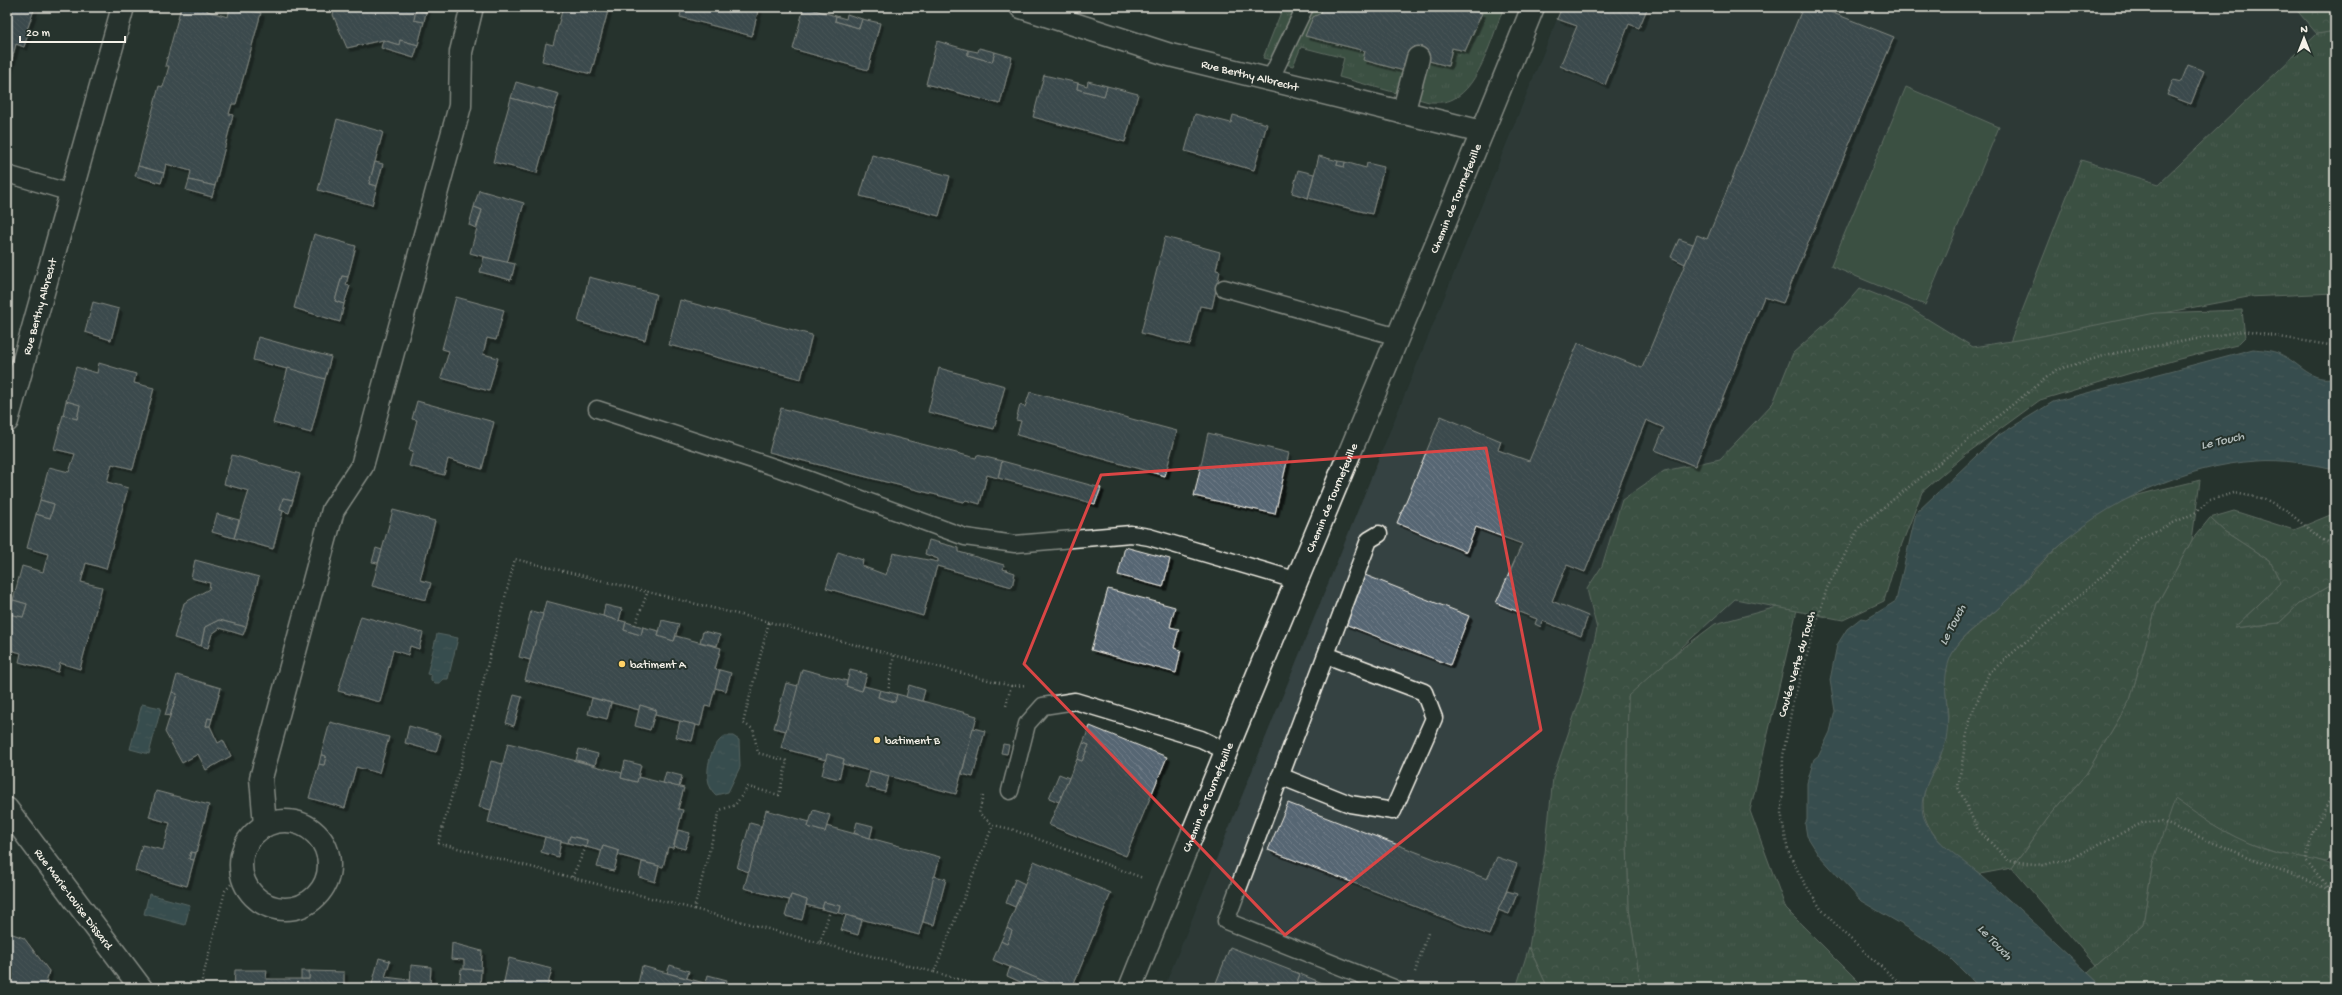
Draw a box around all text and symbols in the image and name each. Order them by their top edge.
scale bar [20,18,125,44]
north arrow [2284,18,2324,58]
text: N [2300,24,2308,36]
text: 20 m [26,27,51,41]
street label: Rue Berthy Albrecht [1200,58,1301,96]
street label: Chemin de Tournefeuille [1428,141,1486,256]
street label: Rue Berthy Albrecht [21,256,62,357]
water label: Le Touch [2200,429,2247,454]
street label: Chemin de Tournefeuille [1304,441,1362,555]
water label: Le Touch [1936,601,1971,648]
street label: Coulée Verte du Touch [1776,609,1820,719]
marker: batiment A [617,659,627,669]
place label: batiment A [630,659,687,673]
marker: batiment B [872,735,882,745]
place label: batiment B [885,735,941,749]
street label: Chemin de Tournefeuille [1180,740,1238,855]
street label: Rue Marie-Louise Dissard [30,847,115,954]
water label: Le Touch [1974,922,2016,964]

